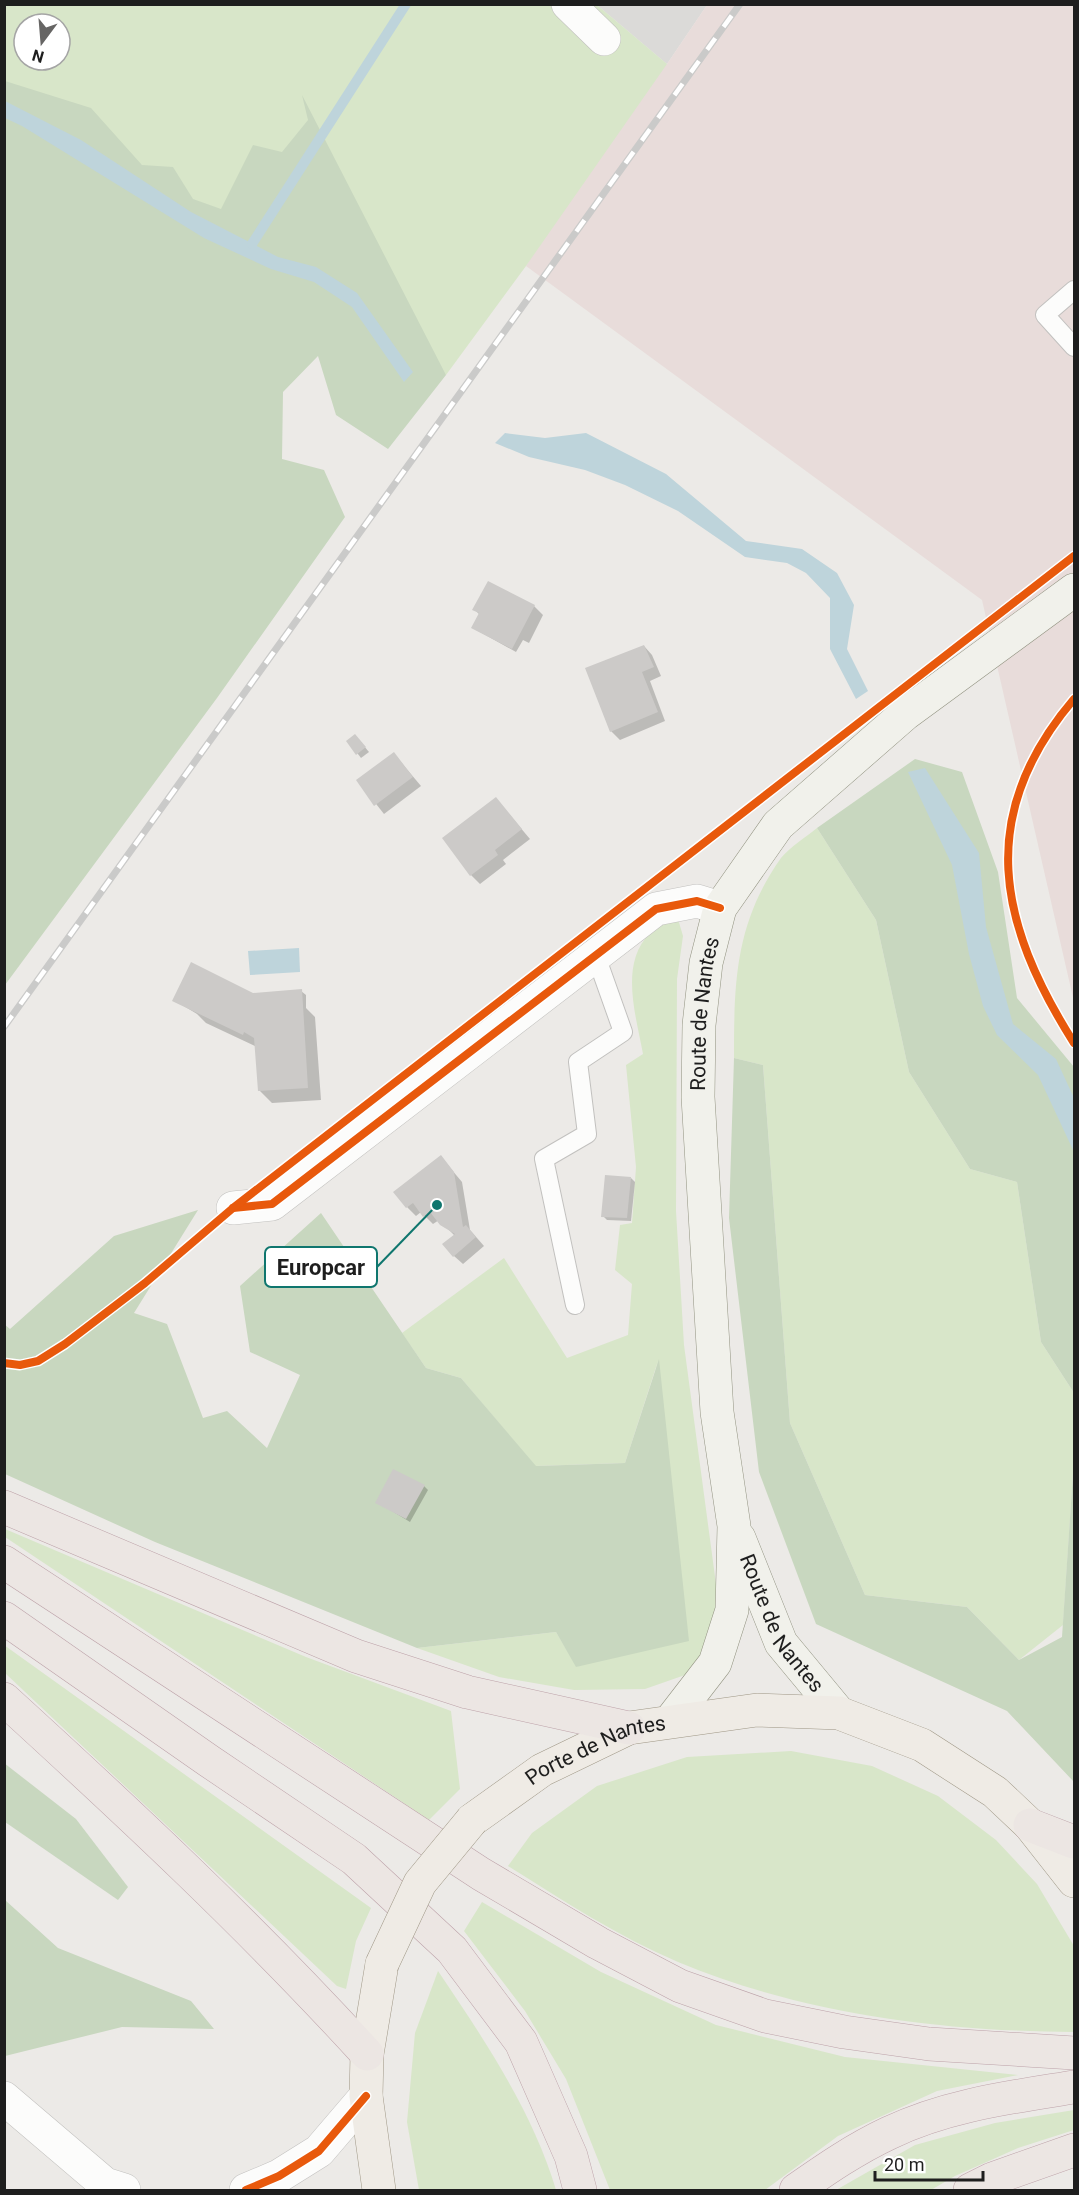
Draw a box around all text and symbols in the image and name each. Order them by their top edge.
north arrow [12,12,72,72]
text: N [30,45,46,67]
street label: Route de Nantes [686,934,724,1091]
callout: Europcar [265,1247,377,1287]
text: Europcar [277,1255,365,1280]
street label: Route de Nantes [735,1551,829,1697]
street label: Porte de Nantes [521,1711,667,1790]
scale bar [875,2144,983,2182]
text: 20 m [884,2154,924,2175]

